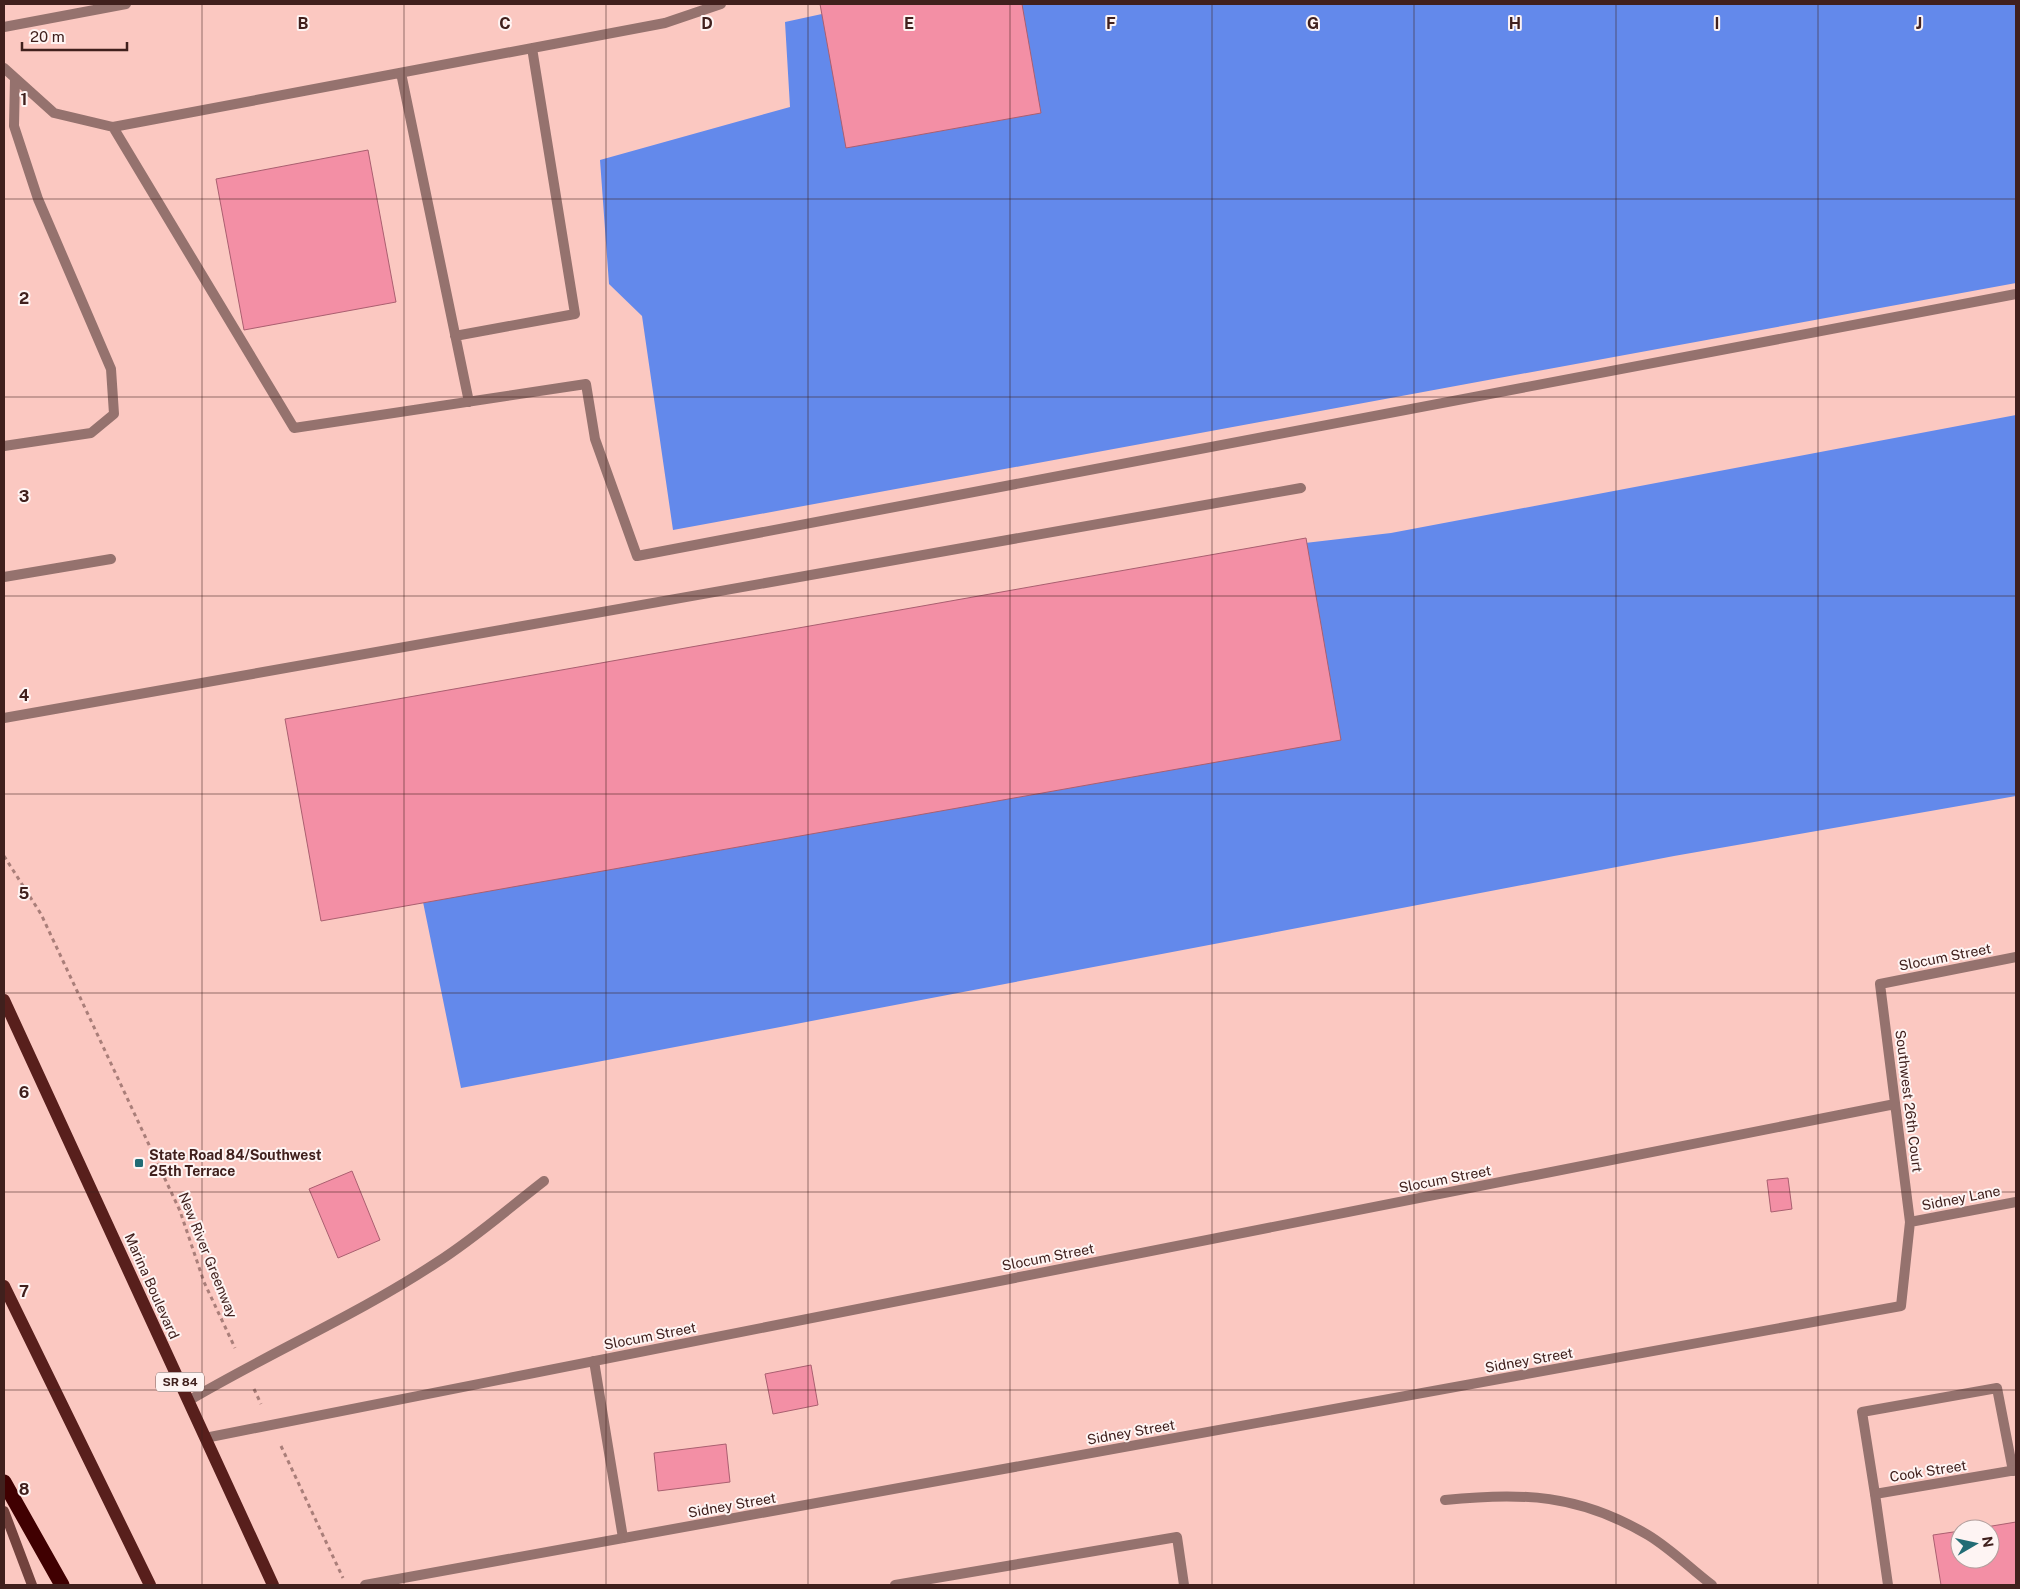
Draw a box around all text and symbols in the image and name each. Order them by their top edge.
text: B [298,14,309,33]
text: C [499,14,511,33]
text: D [701,14,713,33]
text: E [904,14,914,33]
text: F [1106,14,1116,33]
text: G [1307,14,1319,33]
text: H [1509,14,1521,33]
text: I [1715,14,1719,33]
text: J [1916,14,1922,33]
scale bar [22,20,128,52]
text: 20 m [30,28,65,45]
text: 1 [21,90,27,109]
text: 2 [19,289,29,308]
text: 3 [19,487,29,506]
text: 4 [19,686,30,705]
text: 5 [19,884,30,903]
street label: Slocum Street [1898,940,1992,974]
street label: Southwest 26th Court [1892,1029,1926,1173]
text: 6 [19,1083,29,1102]
place label: State Road 84/Southwest 25th Terrace [149,1147,322,1179]
marker: State Road 84/Southwest 25th Terrace [133,1157,145,1169]
street label: Slocum Street [1398,1162,1492,1196]
street label: Sidney Lane [1920,1183,2002,1213]
street label: New River Greenway [175,1190,241,1321]
street label: Marina Boulevard [122,1231,182,1341]
street label: Slocum Street [1001,1240,1095,1274]
text: 7 [19,1282,29,1301]
street label: Slocum Street [603,1319,697,1353]
street label: Sidney Street [1484,1344,1574,1376]
road number: SR 84 [156,1372,204,1391]
street label: Sidney Street [1086,1416,1176,1448]
street label: Cook Street [1888,1457,1968,1485]
text: 8 [19,1480,30,1499]
street label: Sidney Street [687,1489,777,1521]
north arrow [1950,1519,2000,1569]
text: N [1979,1535,1997,1549]

